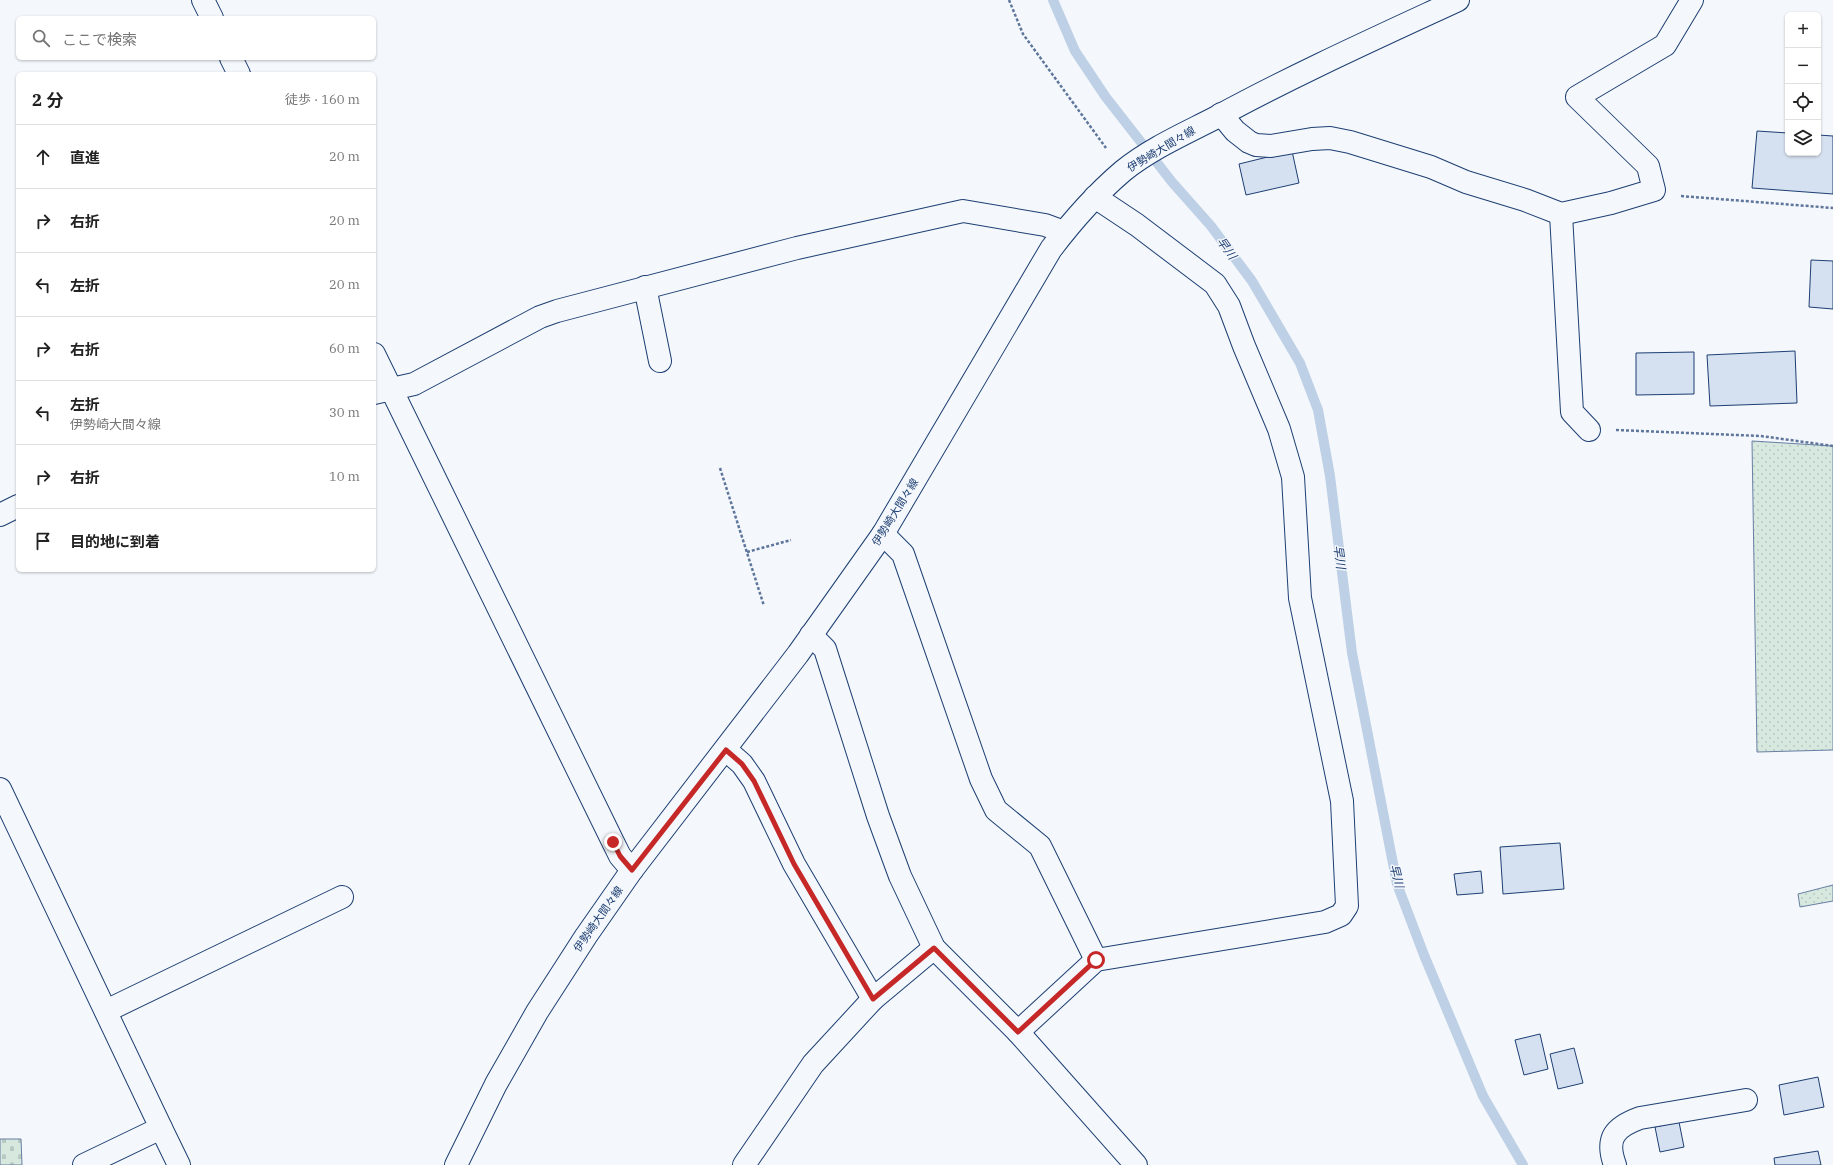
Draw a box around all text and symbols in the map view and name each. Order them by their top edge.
map controls [1785,12,1821,156]
button: + [1785,12,1821,48]
search box [16,16,376,60]
icon: search [30,27,52,49]
text: ここで検索 [62,30,137,49]
button: − [1785,48,1821,84]
button: locate [1785,84,1821,120]
text: 2 分 [32,89,63,111]
text: 徒歩 · 160 m [285,91,360,108]
button: layers [1785,120,1821,156]
street label: 伊勢崎大間々線 [1124,123,1198,175]
icon: ahead [32,146,54,168]
text: 直進 [70,148,100,167]
text: 20 m [329,148,360,165]
icon: right [32,210,54,232]
text: 右折 [70,212,100,231]
text: 20 m [329,212,360,229]
water label: 早川 [1214,234,1241,264]
icon: left [32,274,54,296]
text: 左折 [70,276,100,295]
text: 20 m [329,276,360,293]
icon: right [32,338,54,360]
text: 右折 [70,340,100,359]
text: 60 m [329,340,360,357]
text: 左折 [70,395,100,414]
icon: left [32,402,54,424]
text: 30 m [329,404,360,421]
text: 伊勢崎大間々線 [70,416,161,433]
icon: right [32,466,54,488]
text: 右折 [70,468,100,487]
text: 10 m [329,468,360,485]
street label: 伊勢崎大間々線 [869,476,921,548]
icon: arrive [32,530,54,552]
text: 目的地に到着 [70,532,160,551]
water label: 早川 [1331,544,1349,572]
route end [604,833,622,851]
water label: 早川 [1387,863,1408,891]
street label: 伊勢崎大間々線 [570,883,626,955]
route start [1087,951,1105,969]

